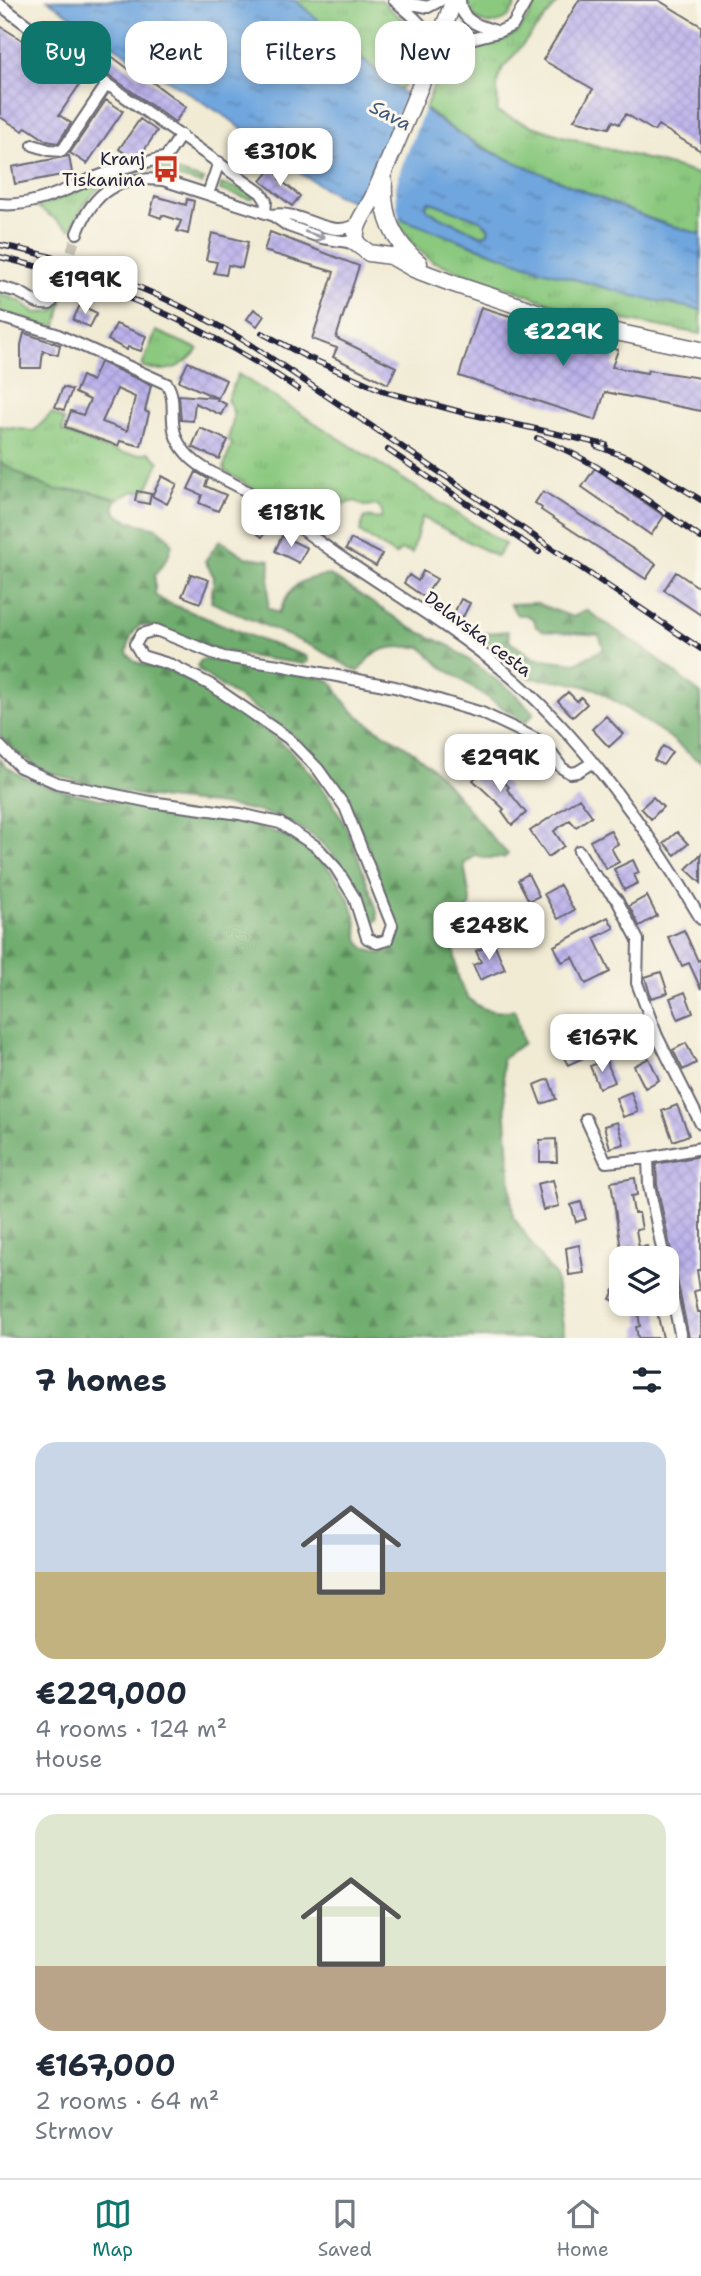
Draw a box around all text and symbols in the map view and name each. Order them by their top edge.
chip: Buy [21,21,111,84]
chip: Rent [125,21,227,84]
chip: Filters [241,21,361,84]
chip: New [375,21,475,84]
water label: Sava [366,94,416,137]
pin: €310K [231,128,329,188]
text: €310K [244,136,316,166]
place label: Kranj Tiskanina [62,147,145,192]
bus stop icon: Kranj Tiskanina [151,154,181,184]
one-way arrow [304,229,326,242]
pin: €199K [36,256,134,316]
text: €199K [49,264,121,294]
pin: €229K [514,308,612,368]
text: €229K [524,316,602,346]
pin: €181K [242,490,340,549]
text: €181K [257,497,325,527]
street label: Delavska cesta [419,586,537,682]
pin: €299K [451,734,549,794]
text: €299K [461,742,539,772]
pin: €248K [440,902,538,962]
text: €248K [449,910,529,940]
pin: €167K [553,1014,651,1074]
text: €167K [566,1022,638,1052]
map controls [609,1246,679,1316]
button: layers [609,1246,679,1316]
text: 7 homes [35,1360,167,1401]
icon: filters [628,1361,666,1399]
icon: home [288,1487,414,1613]
text: €229,000 [35,1673,187,1714]
text: 4 rooms · 124 m² [35,1714,227,1744]
text: House [35,1744,103,1774]
icon: home [288,1859,414,1985]
text: €167,000 [35,2045,176,2086]
text: 2 rooms · 64 m² [35,2086,219,2116]
text: Strmov [35,2116,113,2146]
tab: Map [92,2195,133,2262]
tab: Saved [318,2195,372,2262]
tab: Home [556,2195,609,2262]

